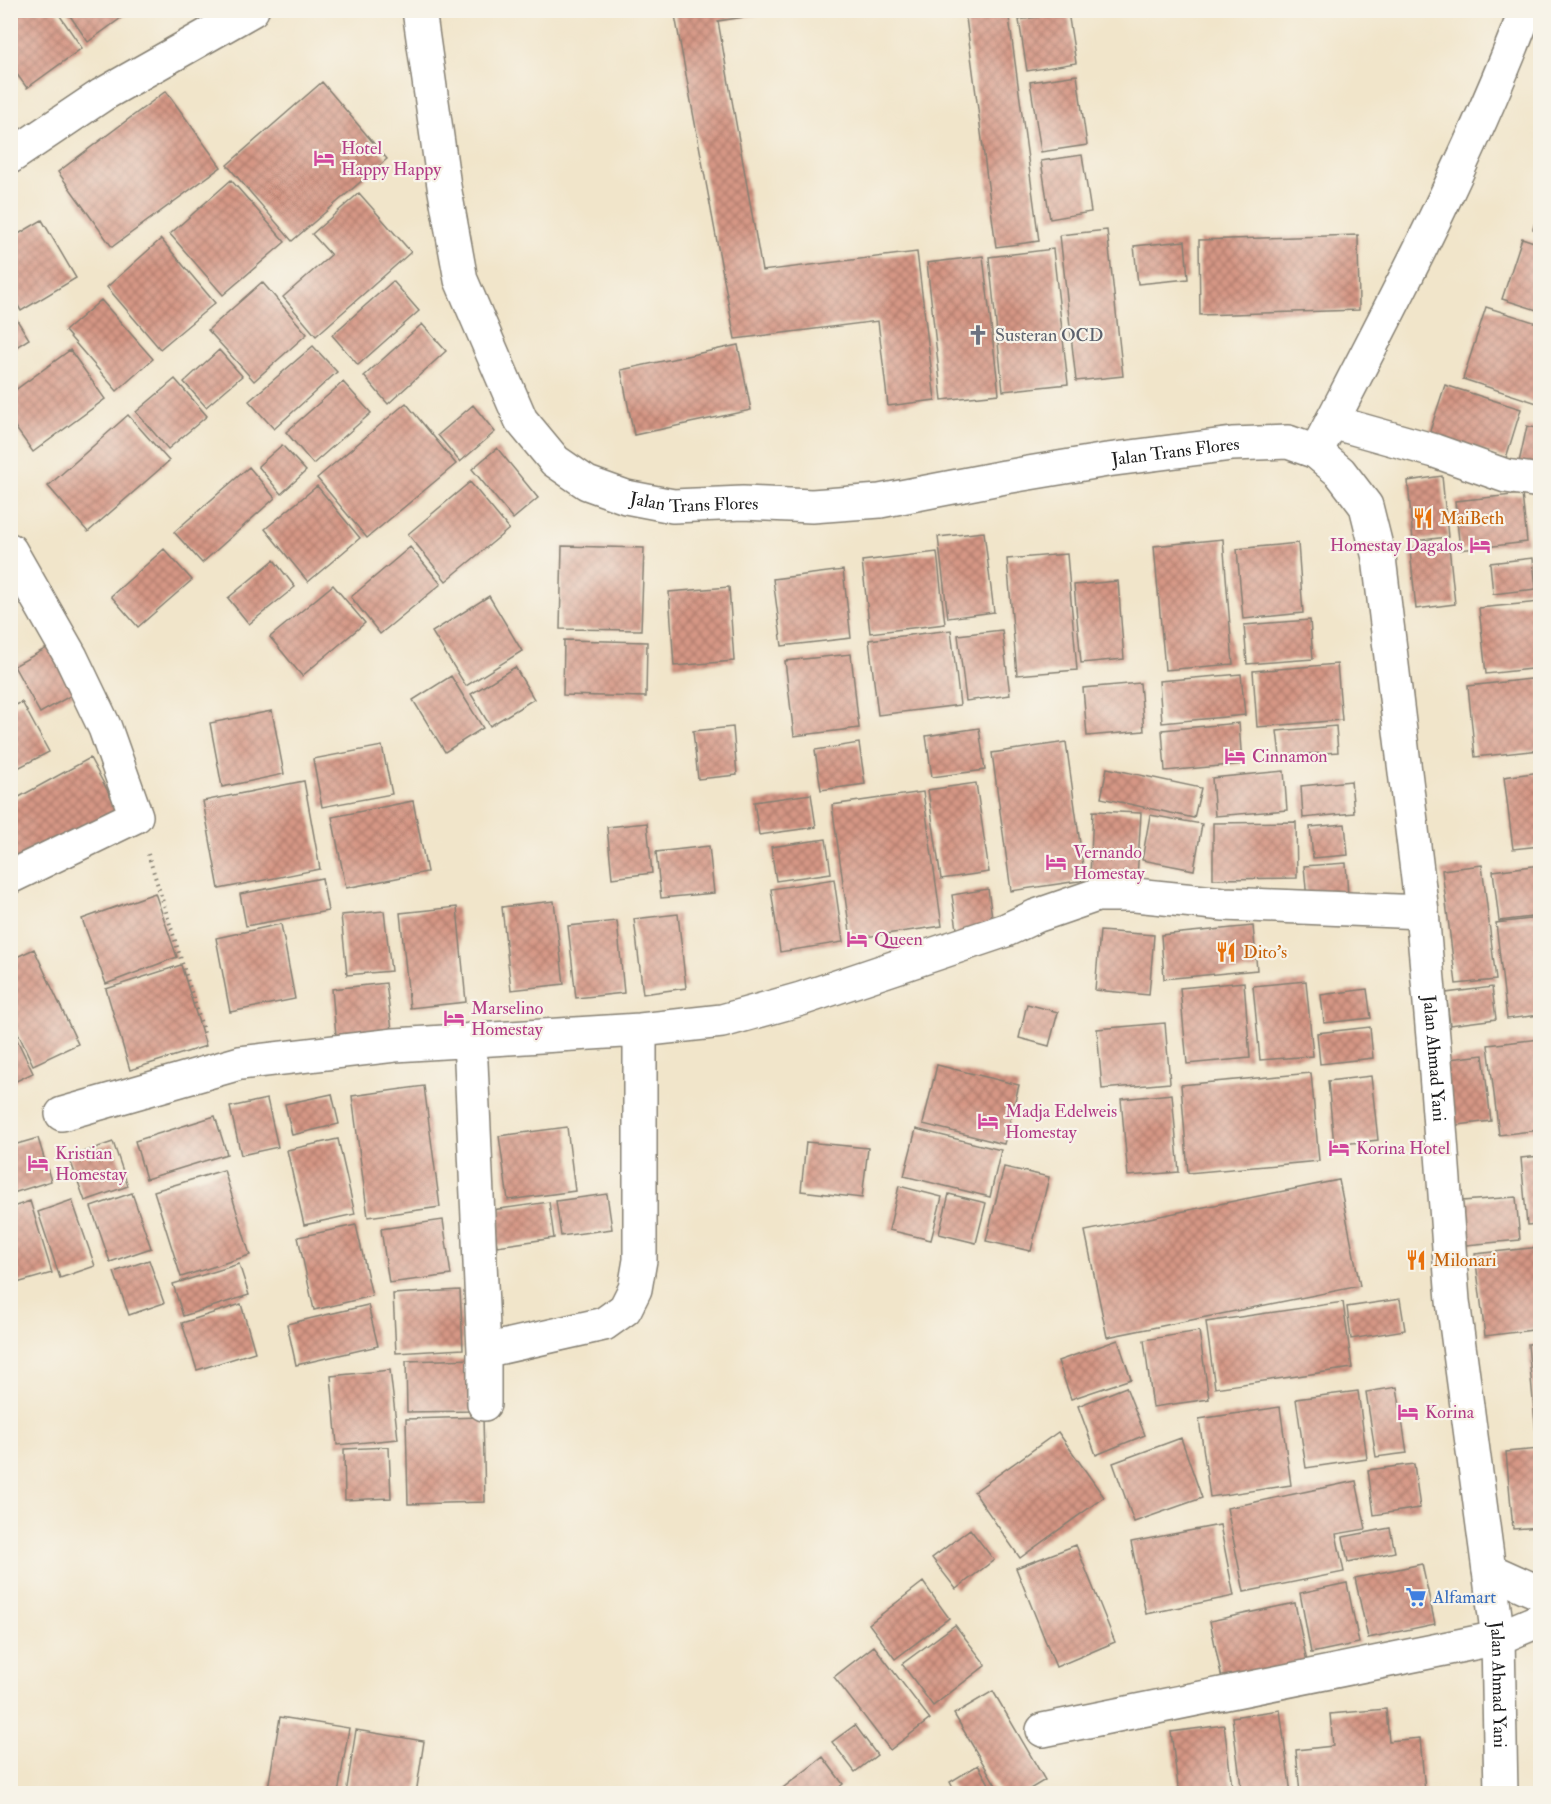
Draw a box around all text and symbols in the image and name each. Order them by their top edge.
place label: Hotel Happy Happy [341,137,442,181]
hotel icon: Hotel Happy Happy [312,146,336,170]
church icon: Susteran OCD [966,323,990,347]
place label: Susteran OCD [995,324,1103,347]
street label: Jalan Trans Flores [1109,433,1240,471]
street label: Jalan Trans Flores [627,487,759,518]
restaurant icon: MaiBeth [1411,506,1435,530]
place label: MaiBeth [1440,507,1505,530]
hotel icon: Homestay Dagalos [1468,533,1492,557]
place label: Homestay Dagalos [1330,534,1463,557]
hotel icon: Cinnamon [1223,744,1247,768]
place label: Cinnamon [1252,745,1328,768]
place label: Vernando Homestay [1073,841,1146,885]
hotel icon: Vernando Homestay [1044,850,1068,874]
hotel icon: Queen [845,927,869,951]
place label: Queen [874,928,923,951]
restaurant icon: Dito's [1214,940,1238,964]
place label: Dito's [1243,941,1287,964]
street label: Jalan Ahmad Yani [1417,993,1451,1123]
place label: Marselino Homestay [471,997,544,1041]
hotel icon: Marselino Homestay [442,1006,466,1030]
place label: Madja Edelweis Homestay [1005,1100,1117,1144]
hotel icon: Madja Edelweis Homestay [976,1109,1000,1133]
hotel icon: Korina Hotel [1327,1136,1351,1160]
place label: Korina Hotel [1356,1137,1450,1160]
place label: Kristian Homestay [55,1142,128,1186]
hotel icon: Kristian Homestay [26,1151,50,1175]
restaurant icon: Milonari [1404,1248,1428,1272]
place label: Milonari [1433,1249,1497,1272]
hotel icon: Korina [1396,1400,1420,1424]
place label: Korina [1425,1401,1475,1424]
supermarket icon: Alfamart [1404,1585,1428,1609]
place label: Alfamart [1432,1586,1496,1609]
street label: Jalan Ahmad Yani [1484,1619,1511,1748]

